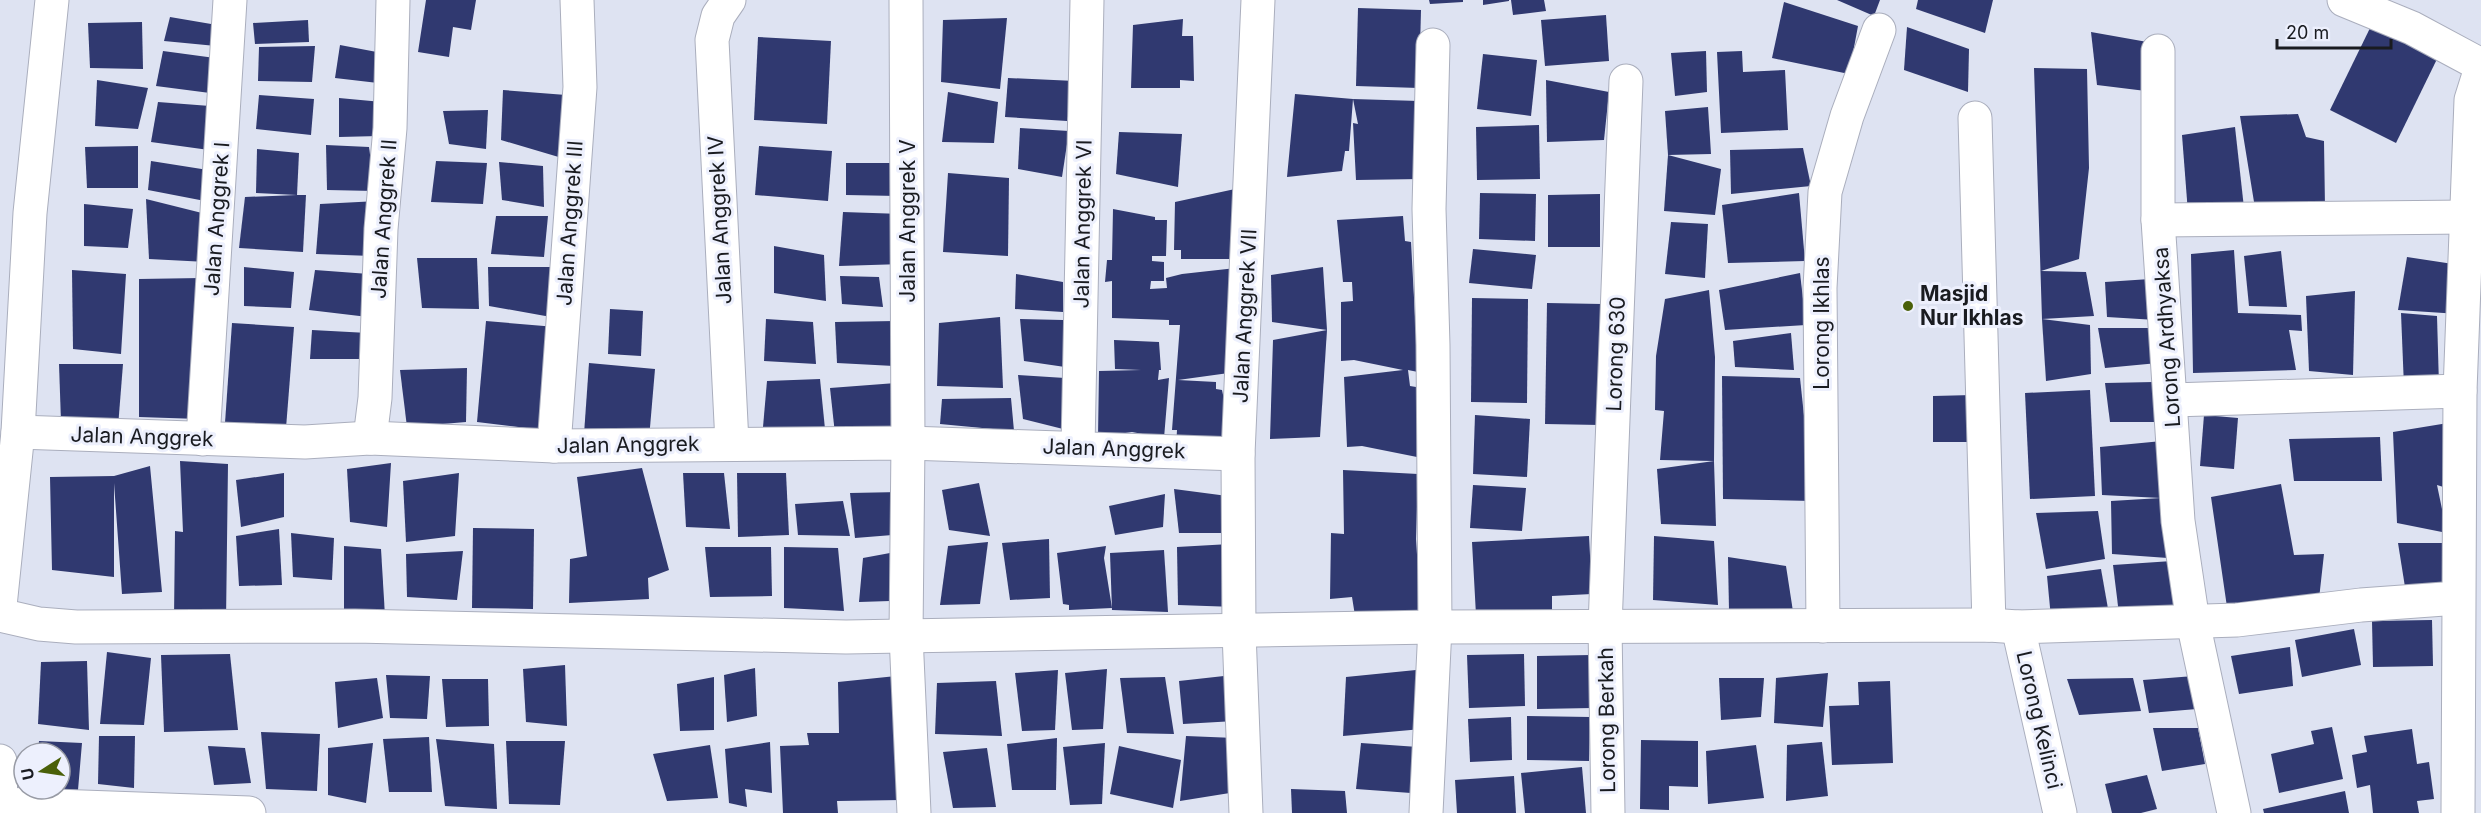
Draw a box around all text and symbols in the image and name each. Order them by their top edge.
scale bar [2277,12,2391,50]
text: 20 m [2286,22,2329,43]
street label: Jalan Anggrek IV [703,135,736,305]
street label: Jalan Anggrek II [365,138,402,300]
street label: Jalan Anggrek III [551,139,588,307]
street label: Jalan Anggrek V [895,139,920,303]
street label: Jalan Anggrek VI [1069,139,1096,309]
street label: Jalan Anggrek I [199,141,234,297]
street label: Jalan Anggrek VII [1227,228,1262,404]
street label: Lorong Ardhyaksa [2148,246,2185,428]
street label: Lorong Ikhlas [1809,256,1834,390]
place label: Masjid Nur Ikhlas [1920,281,2023,330]
street label: Lorong 630 [1601,296,1630,412]
marker: Masjid Nur Ikhlas [1901,299,1915,313]
street label: Jalan Anggrek [70,422,214,452]
street label: Jalan Anggrek [556,431,700,458]
street label: Jalan Anggrek [1042,434,1186,464]
street label: Lorong Berkah [1593,647,1620,793]
street label: Lorong Kelinci [2011,648,2068,791]
north arrow [12,741,72,801]
text: U [16,766,38,782]

